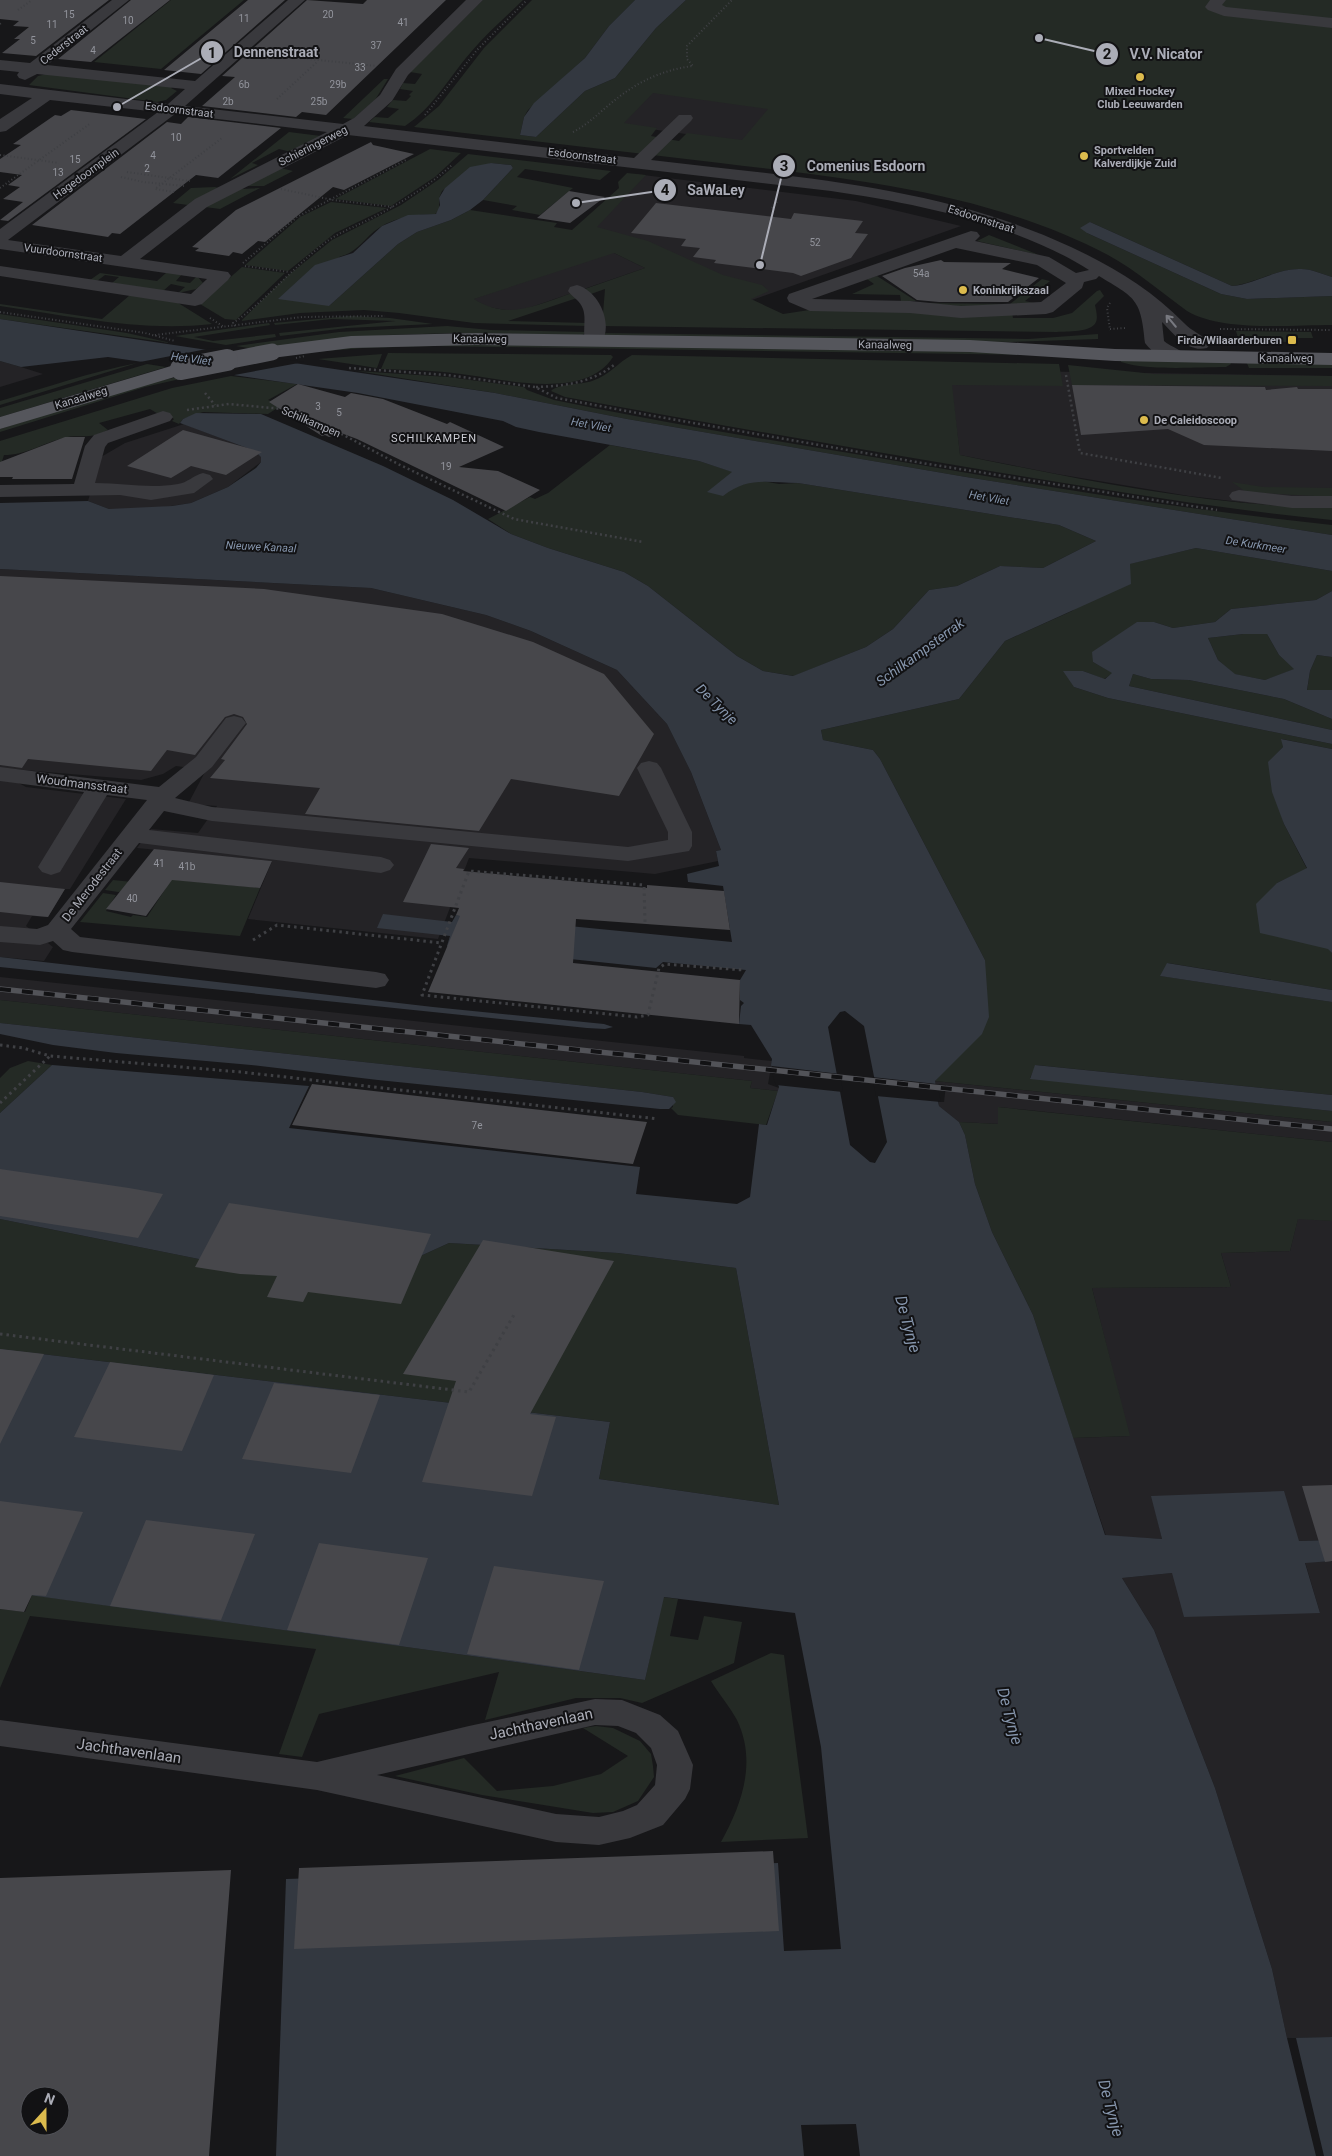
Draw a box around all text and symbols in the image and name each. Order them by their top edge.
house number: 15 [63,9,75,20]
house number: 20 [322,9,334,20]
house number: 11 [238,13,250,24]
house number: 10 [122,15,134,26]
house number: 41 [397,17,409,28]
house number: 11 [46,19,58,30]
street label: Cederstraat [37,22,91,68]
house number: 5 [30,35,36,46]
callout: Dennenstraat [199,38,329,67]
callout: V.V. Nicator [1095,39,1213,68]
house number: 37 [370,40,382,51]
text: 1 [208,44,216,62]
text: Dennenstraat [234,44,318,60]
house number: 4 [90,45,96,56]
text: 2 [1103,45,1112,63]
text: V.V. Nicator [1130,46,1202,62]
house number: 33 [354,62,366,73]
marker: Mixed Hockey Club Leeuwarden [1134,71,1146,83]
house number: 6b [238,79,250,90]
house number: 29b [330,79,347,90]
place label: Mixed Hockey Club Leeuwarden [1097,85,1183,111]
house number: 2b [222,96,234,107]
house number: 25b [311,96,328,107]
street label: Esdoornstraat [144,99,214,121]
street label: Schieringerweg [276,123,350,169]
house number: 10 [170,132,182,143]
place label: Sportvelden Kalverdijkje Zuid [1094,144,1176,170]
street label: Esdoornstraat [547,145,617,167]
street label: Hagedoornplein [51,146,121,202]
house number: 4 [150,150,156,161]
marker: Sportvelden Kalverdijkje Zuid [1078,150,1090,162]
callout: Comenius Esdoorn [771,151,935,180]
house number: 15 [69,154,81,165]
text: 3 [780,157,788,175]
text: Comenius Esdoorn [807,158,925,174]
house number: 2 [144,163,150,174]
house number: 13 [52,167,64,178]
callout: SaWaLey [652,175,755,204]
text: 4 [661,181,670,199]
text: SaWaLey [687,182,746,198]
street label: Esdoornstraat [946,202,1016,236]
house number: 52 [809,237,821,248]
street label: Vuurdoornstraat [23,241,104,265]
house number: 54a [913,268,929,279]
marker: Koninkrijkszaal [957,284,969,296]
place label: Koninkrijkszaal [973,284,1049,297]
one-way arrow [1166,314,1177,327]
street label: Kanaalweg [453,332,507,346]
place label: Firda/Wilaarderburen [1177,334,1282,347]
marker: Firda/Wilaarderburen [1286,334,1298,346]
street label: Kanaalweg [858,338,912,352]
water label: Het Vliet [170,350,213,368]
street label: Kanaalweg [1259,352,1313,365]
street label: Kanaalweg [53,384,109,412]
house number: 3 [315,401,321,412]
street label: Schilkampen [279,404,343,440]
house number: 5 [336,407,342,418]
marker: De Caleidoscoop [1138,414,1150,426]
place label: De Caleidoscoop [1154,414,1237,427]
water label: Het Vliet [570,415,613,435]
district label: SCHILKAMPEN [391,432,477,445]
house number: 19 [440,461,452,472]
water label: Het Vliet [968,488,1011,508]
water label: De Kurkmeer [1225,534,1288,556]
water label: Nieuwe Kanaal [225,539,297,555]
water label: Schilkampsterrak [873,614,968,689]
water label: De Tynje [693,680,741,728]
street label: Woudmansstraat [36,771,128,797]
street label: De Merodestraat [59,846,125,924]
house number: 41 [153,858,165,869]
house number: 41b [179,861,196,872]
house number: 40 [126,893,138,904]
house number: 7e [472,1120,482,1131]
water label: De Tynje [891,1293,925,1355]
water label: De Tynje [993,1685,1027,1747]
street label: Jachthavenlaan [488,1704,594,1744]
street label: Jachthavenlaan [76,1735,182,1767]
water label: De Tynje [1094,2077,1128,2139]
north arrow [20,2086,70,2136]
text: N [42,2090,57,2108]

